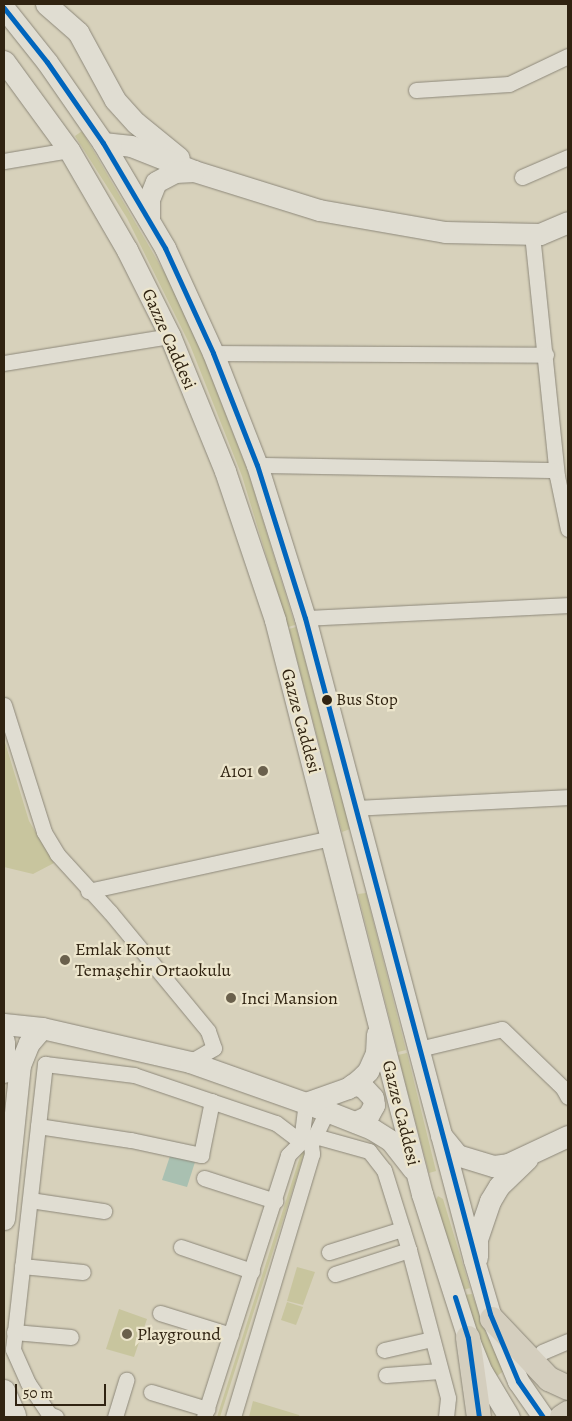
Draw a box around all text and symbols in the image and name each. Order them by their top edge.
street label: Gazze Caddesi [137,285,201,393]
street label: Gazze Caddesi [277,666,325,776]
place label: Bus Stop [336,690,398,710]
marker: Bus Stop [322,695,332,705]
place label: A101 [221,760,253,782]
marker: A101 [257,765,269,777]
place label: Emlak Konut Temaşehir Ortaokulu [75,939,231,982]
marker: Emlak Konut Temaşehir Ortaokulu [59,954,71,966]
place label: Inci Mansion [241,987,338,1009]
marker: Inci Mansion [225,992,237,1004]
street label: Gazze Caddesi [377,1058,425,1168]
place label: Playground [137,1323,221,1345]
marker: Playground [121,1328,133,1340]
scale bar [18,1374,109,1406]
text: 50 m [23,1383,53,1403]

